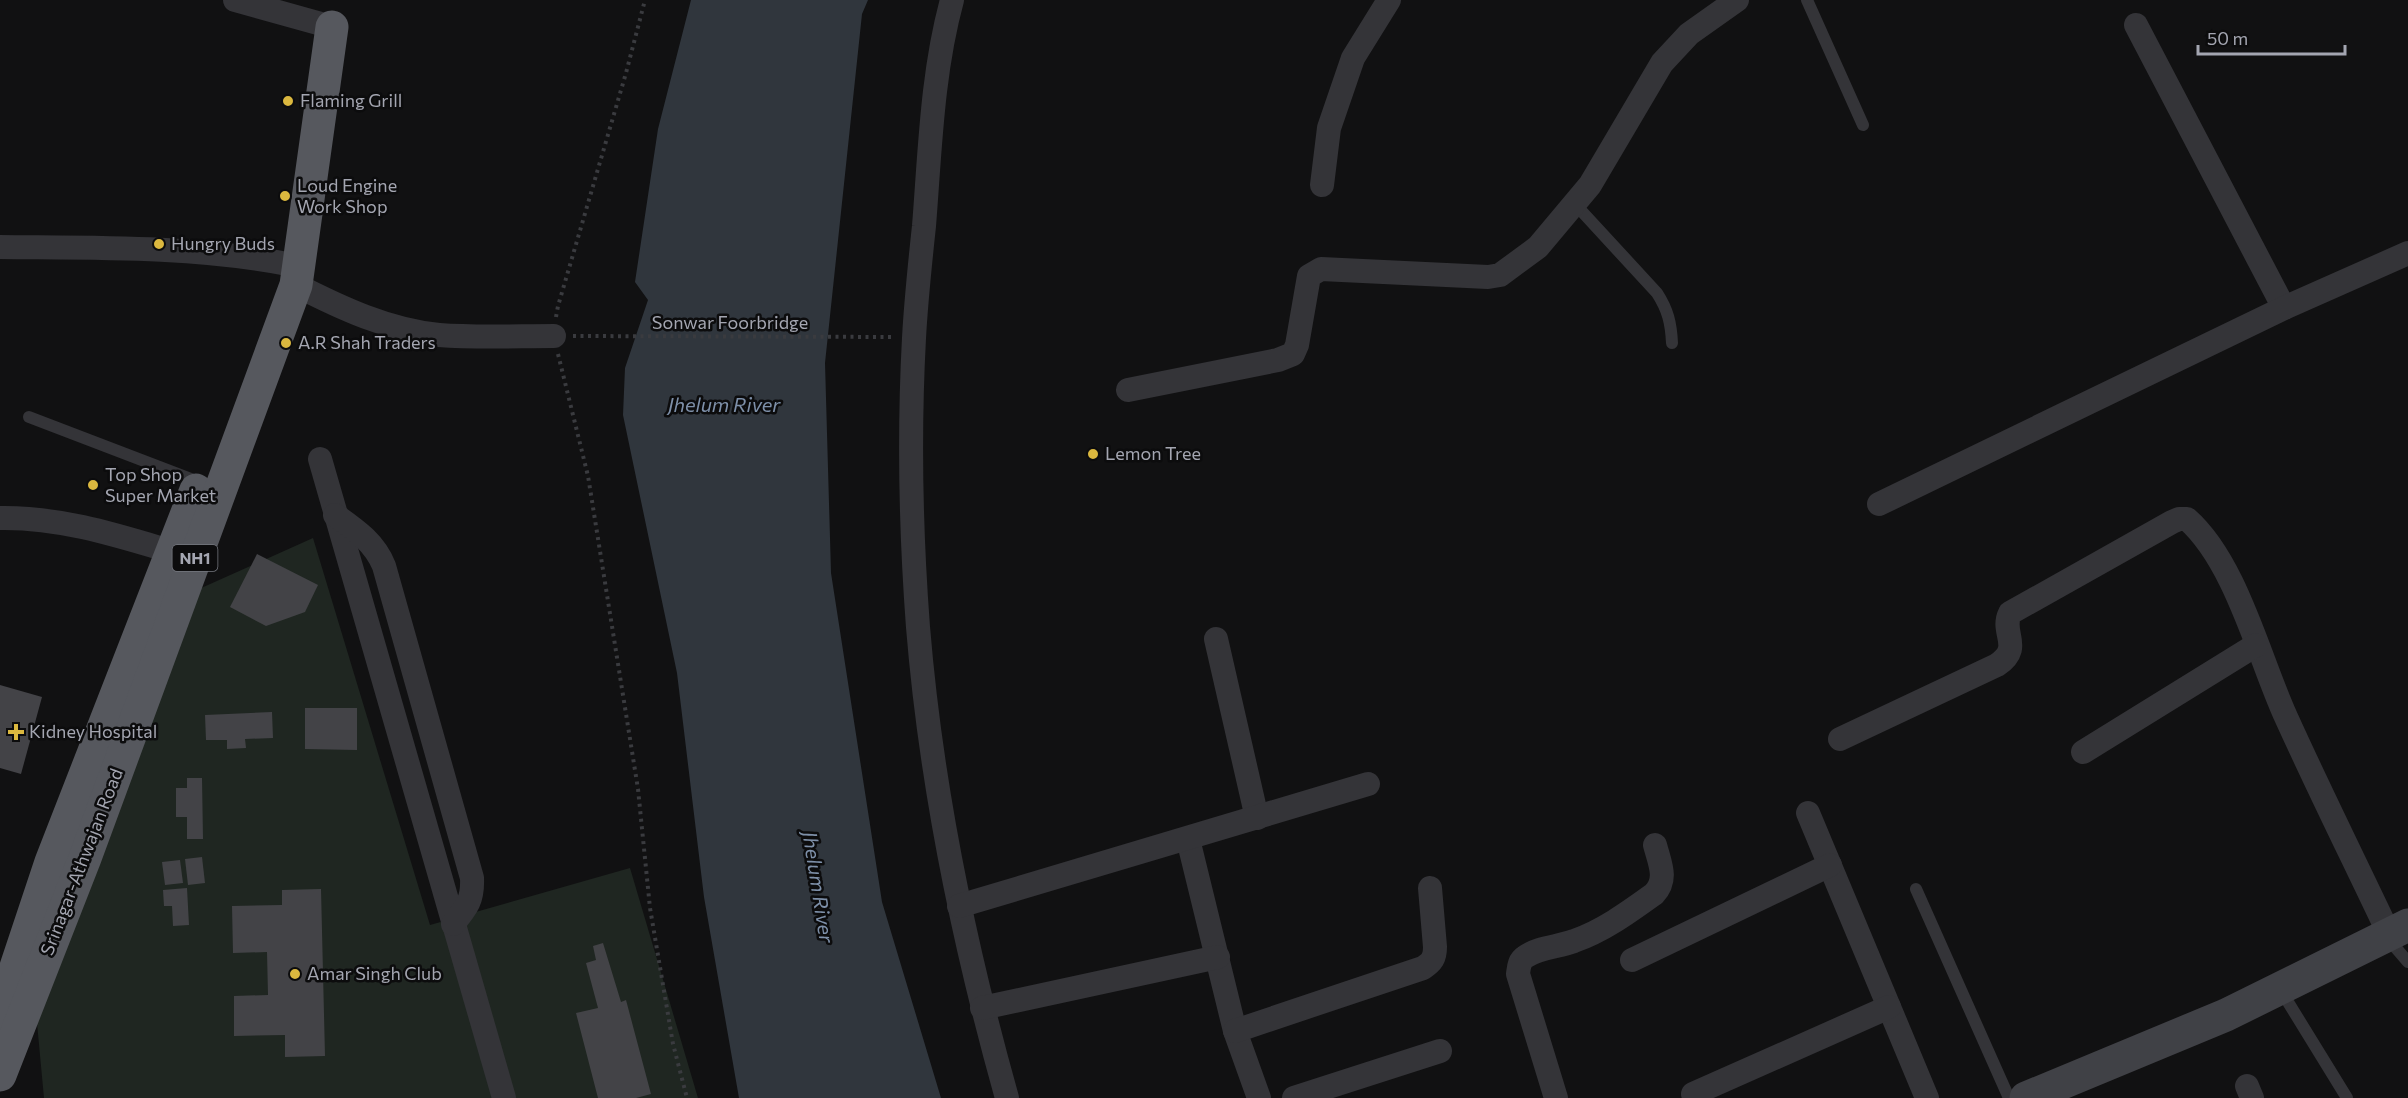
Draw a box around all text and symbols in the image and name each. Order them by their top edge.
scale bar [2198,18,2345,56]
text: 50 m [2207,27,2248,49]
place label: Flaming Grill [300,89,402,111]
marker: Flaming Grill [281,94,295,108]
place label: Loud Engine Work Shop [297,174,397,217]
marker: Loud Engine Work Shop [278,189,292,203]
place label: Hungry Buds [171,232,275,254]
marker: Hungry Buds [152,237,166,251]
street label: Sonwar Foorbridge [652,311,808,333]
place label: A.R Shah Traders [298,331,436,353]
marker: A.R Shah Traders [279,336,293,350]
water label: Jhelum River [666,392,781,416]
place label: Lemon Tree [1105,442,1201,464]
marker: Lemon Tree [1086,447,1100,461]
place label: Top Shop Super Market [105,463,216,506]
marker: Top Shop Super Market [86,478,100,492]
road number: NH1 [172,545,218,571]
place label: Kidney Hospital [29,720,157,742]
marker: Kidney Hospital [7,723,25,741]
street label: Srinagar-Athwajan Road [35,765,127,958]
water label: Jhelum River [798,827,840,945]
place label: Amar Singh Club [307,962,442,984]
marker: Amar Singh Club [288,967,302,981]

